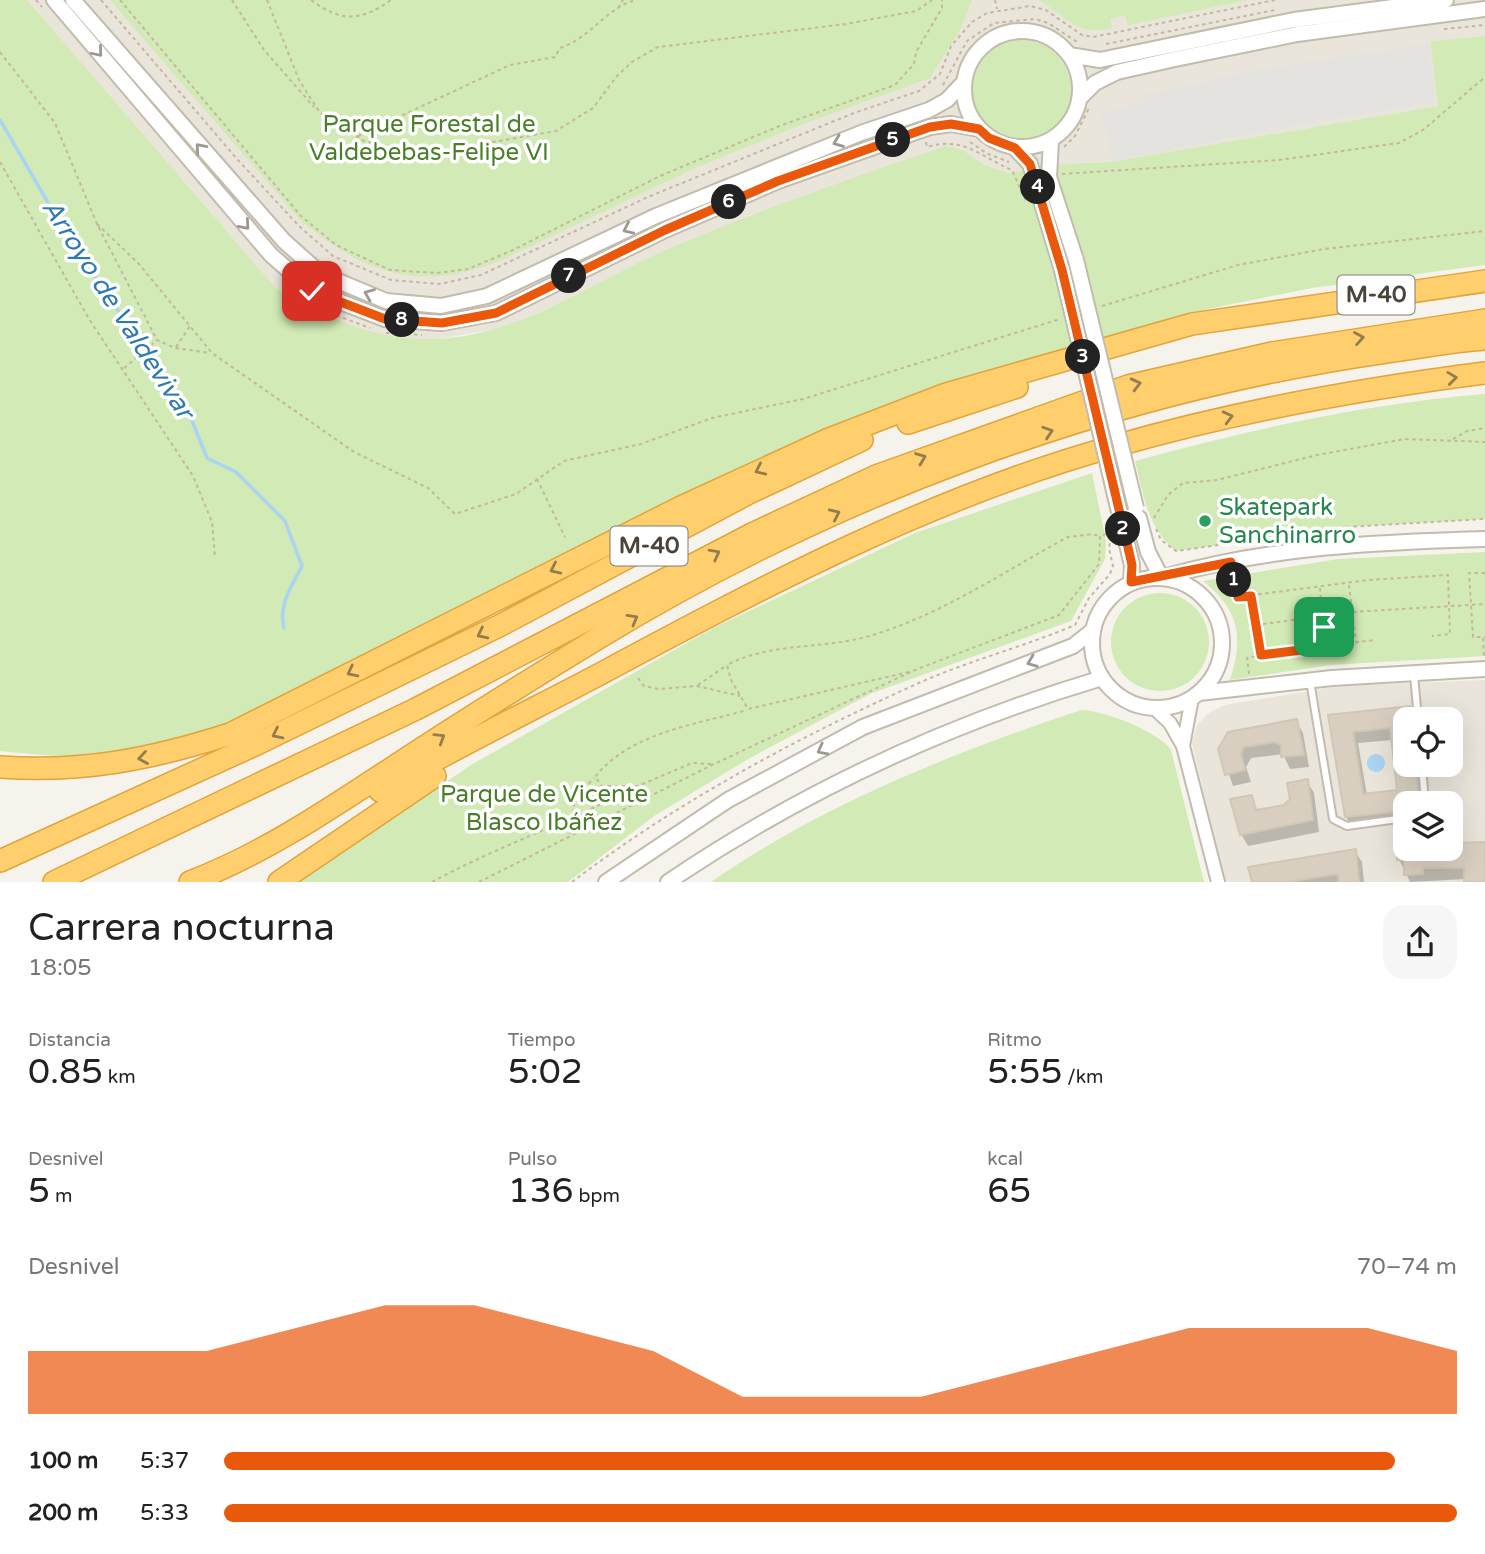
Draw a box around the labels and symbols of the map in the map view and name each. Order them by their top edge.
one-way arrow [90,44,102,57]
park label: Parque Forestal de Valdebebas-Felipe VI [309,110,549,167]
pin: 5 [876,122,910,158]
one-way arrow [832,134,845,148]
one-way arrow [196,143,208,156]
pin: 4 [1020,170,1056,204]
pin: 6 [712,184,746,220]
water label: Arroyo de Valdevivar [35,193,202,427]
one-way arrow [237,217,249,230]
one-way arrow [623,221,635,235]
pin: 7 [552,258,586,294]
pin [282,261,342,321]
road number: M-40 [1338,276,1414,314]
one-way arrow [364,288,376,302]
pin: 8 [384,302,420,338]
one-way arrow [1353,331,1365,346]
pin: 3 [1066,340,1100,374]
one-way arrow [1446,370,1458,385]
one-way arrow [1130,378,1142,392]
one-way arrow [1222,411,1234,425]
one-way arrow [1041,426,1053,440]
one-way arrow [914,453,926,467]
one-way arrow [755,462,767,476]
place label: Skatepark Sanchinarro [1219,493,1356,550]
one-way arrow [828,509,841,523]
pin: 2 [1106,512,1140,546]
marker: Skatepark Sanchinarro [1197,513,1213,529]
road number: M-40 [610,526,688,566]
one-way arrow [708,549,720,562]
one-way arrow [550,561,562,575]
pin: 1 [1216,562,1252,598]
pin [1294,597,1354,657]
one-way arrow [626,614,639,627]
one-way arrow [477,626,489,640]
one-way arrow [1027,654,1039,668]
one-way arrow [347,664,359,678]
one-way arrow [272,726,284,740]
one-way arrow [432,734,445,747]
one-way arrow [817,741,829,755]
one-way arrow [137,750,149,765]
park label: Parque de Vicente Blasco Ibáñez [440,780,648,837]

